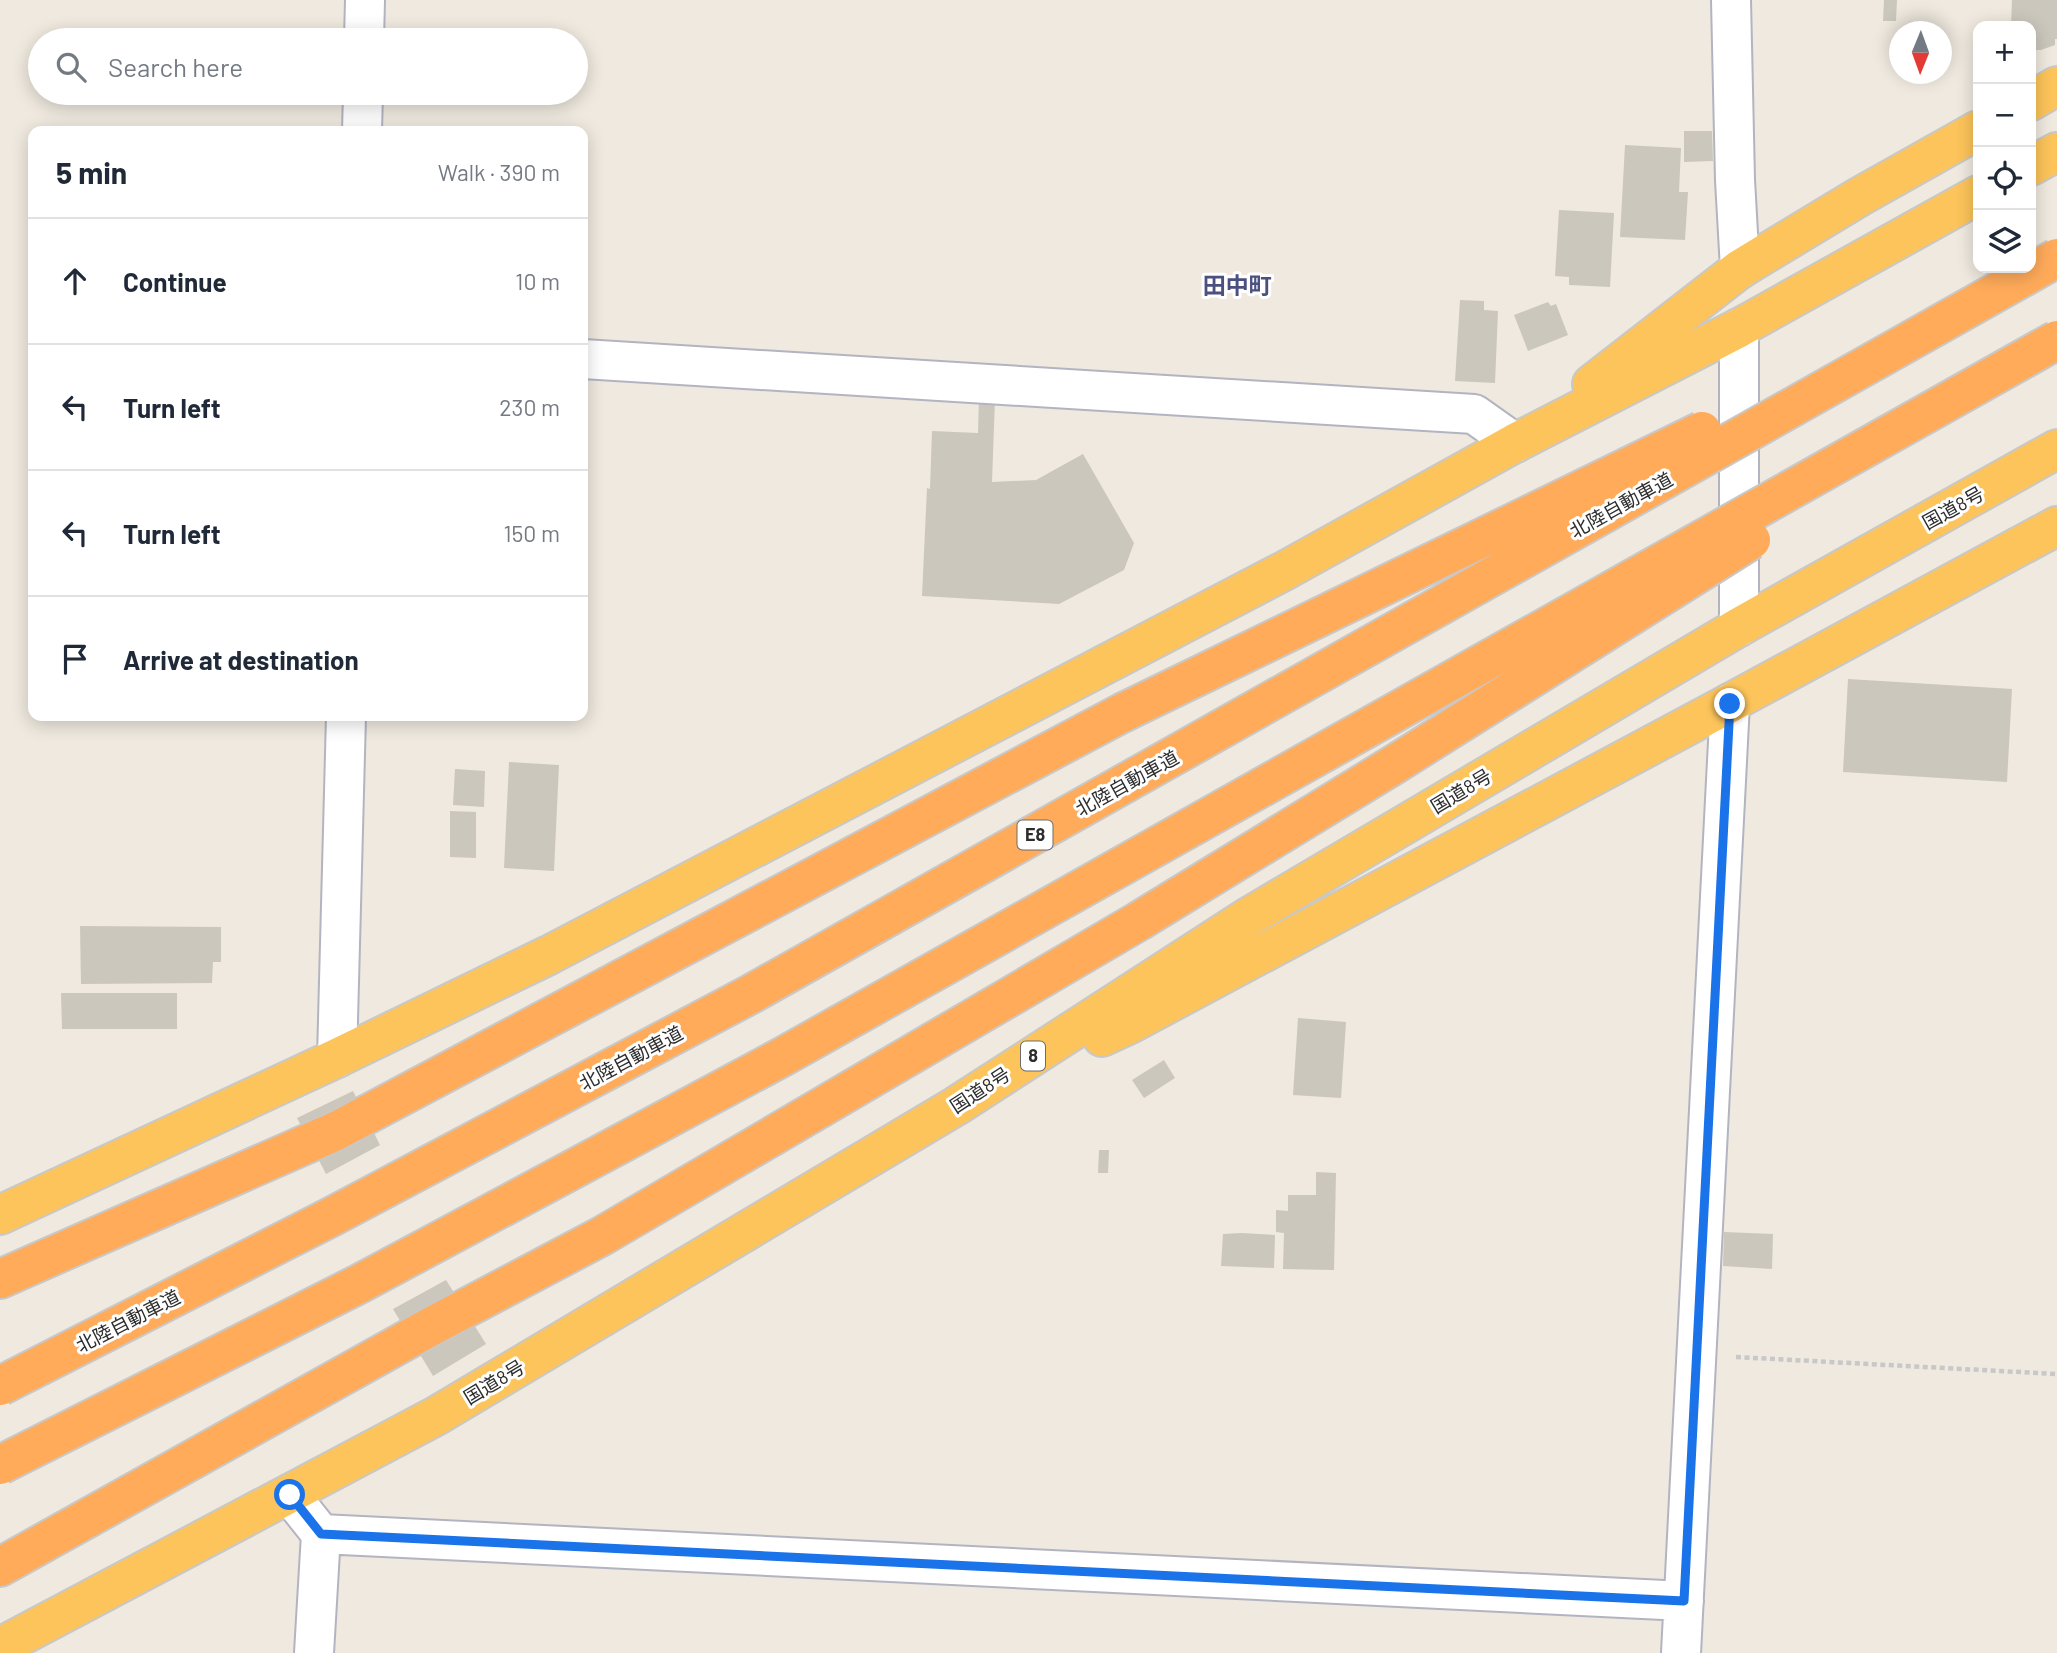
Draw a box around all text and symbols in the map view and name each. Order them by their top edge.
north arrow [1889,21,1952,84]
map controls [1973,21,2036,273]
button: + [1973,21,2036,84]
search box [28,28,588,105]
icon: search [52,48,90,86]
text: Search here [108,51,243,82]
button: − [1973,84,2036,147]
button: locate [1973,147,2036,210]
text: 5 min [56,154,127,190]
text: Walk · 390 m [438,158,560,186]
button: layers [1973,210,2036,273]
icon: ahead [56,262,94,300]
text: Continue [123,266,227,297]
text: 10 m [515,267,560,295]
district label: 田中町 [1203,271,1272,299]
icon: left [56,388,94,426]
text: Turn left [123,392,221,423]
text: 230 m [499,393,560,421]
street label: 北陸自動車道 [1565,467,1676,542]
street label: 国道8号 [1918,481,1988,534]
icon: left [56,514,94,552]
text: Turn left [123,518,221,549]
text: 150 m [504,519,560,547]
icon: arrive [56,640,94,678]
text: Arrive at destination [123,644,359,675]
route end [1714,688,1745,719]
street label: 北陸自動車道 [1071,745,1182,820]
street label: 国道8号 [1426,763,1495,818]
road number: E8 [1018,820,1052,850]
street label: 北陸自動車道 [575,1021,686,1094]
road number: 8 [1021,1042,1045,1070]
street label: 国道8号 [945,1062,1014,1117]
street label: 北陸自動車道 [72,1284,184,1357]
street label: 国道8号 [459,1354,528,1409]
route start [274,1479,305,1510]

